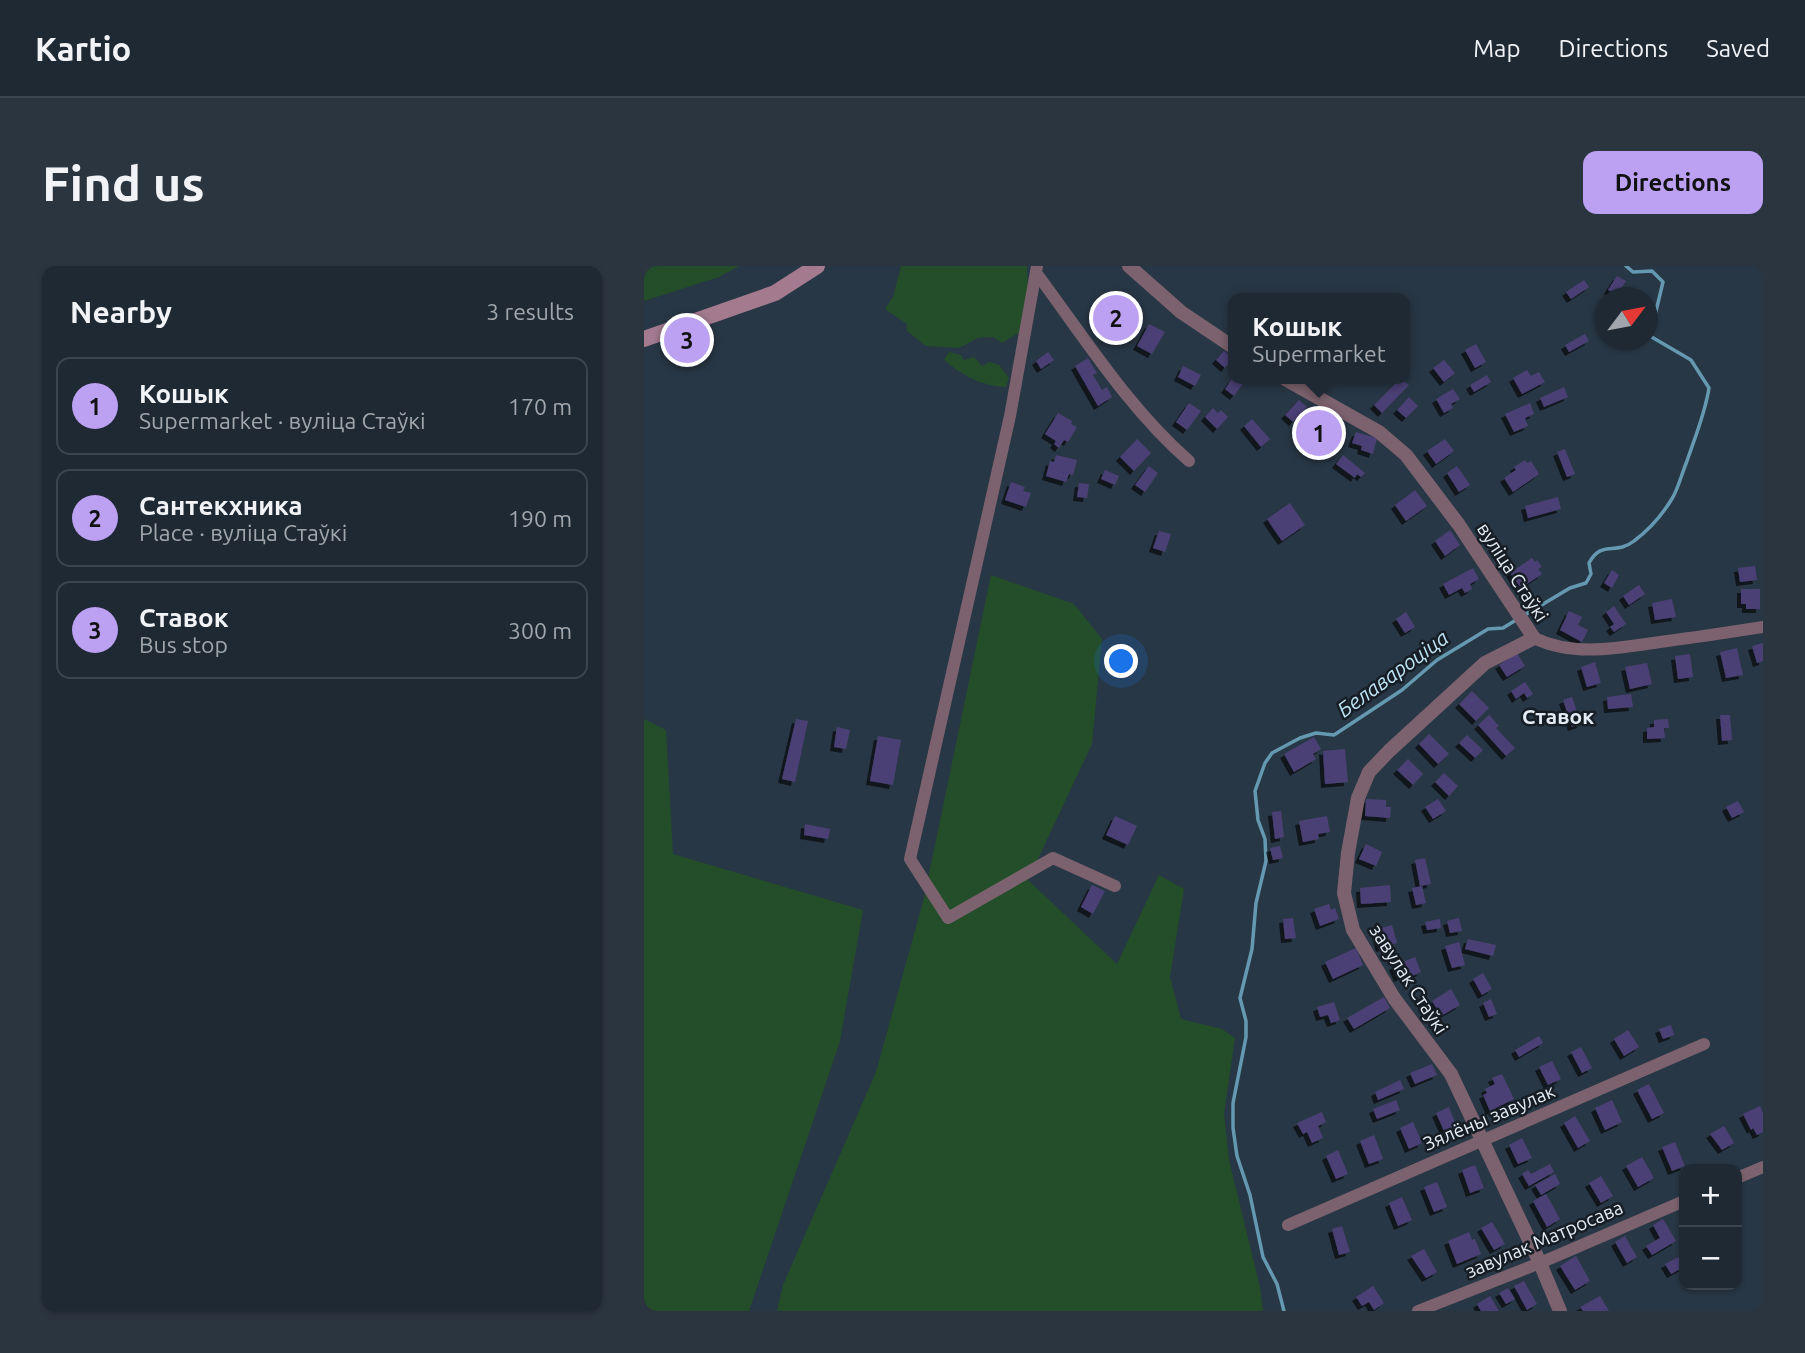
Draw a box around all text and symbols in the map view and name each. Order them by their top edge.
text: Kartio [35,30,131,67]
text: Map [1473,35,1520,62]
text: Directions [1558,35,1668,62]
text: Saved [1706,35,1770,62]
button: Directions [1583,151,1763,214]
text: Find us [42,155,205,210]
north arrow [1595,287,1658,350]
pin: 2 [1093,292,1139,344]
popup [1228,293,1410,384]
text: Nearby [70,295,172,329]
text: 3 results [486,299,574,324]
text: Кошык [1252,312,1342,341]
pin: 3 [664,314,710,366]
text: Supermarket [1252,341,1386,366]
text: Кошык [139,379,229,408]
text: 1 [89,394,101,419]
text: 170 m [508,394,572,419]
pin: 1 [1296,407,1342,459]
text: Supermarket · вуліца Стаўкі [139,408,426,433]
text: Сантекхника [139,491,303,520]
text: 2 [89,506,101,531]
text: 190 m [508,506,572,531]
street label: вуліца Стаўкі [1473,519,1553,625]
text: Place · вуліца Стаўкі [139,520,347,545]
text: Ставок [139,603,228,632]
text: 3 [89,618,101,643]
text: 300 m [508,618,572,643]
water label: Белавароціца [1332,625,1453,722]
text: Bus stop [139,632,228,657]
your location [1104,644,1138,678]
district label: Ставок [1522,704,1594,728]
street label: завулак Стаўкі [1365,920,1453,1038]
street label: Зялёны завулак [1420,1079,1558,1155]
map controls [1679,1164,1742,1290]
button: + [1679,1164,1742,1227]
street label: завулак Матросава [1462,1196,1626,1282]
button: − [1679,1227,1742,1290]

